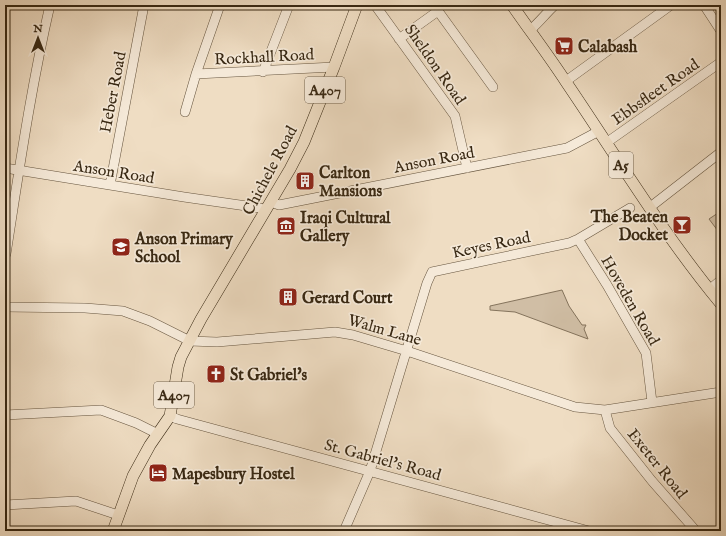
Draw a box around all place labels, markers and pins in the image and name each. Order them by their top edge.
supermarket icon: Calabash [553,35,575,57]
place label: Calabash [578,38,638,58]
place label: Carlton Mansions [319,164,382,202]
building icon: Carlton Mansions [294,170,316,192]
place label: The Beaten Docket [590,208,669,246]
place label: Iraqi Cultural Gallery [300,209,391,247]
bar icon: The Beaten Docket [671,214,693,236]
museum icon: Iraqi Cultural Gallery [275,215,297,237]
place label: Anson Primary School [134,230,234,268]
school or university icon: Anson Primary School [110,236,132,258]
building icon: Gerard Court [277,286,299,308]
place label: Gerard Court [302,289,393,309]
church icon: St Gabriel's [205,363,227,385]
place label: St Gabriel's [230,366,307,386]
hotel icon: Mapesbury Hostel [147,462,169,484]
place label: Mapesbury Hostel [172,465,295,485]

